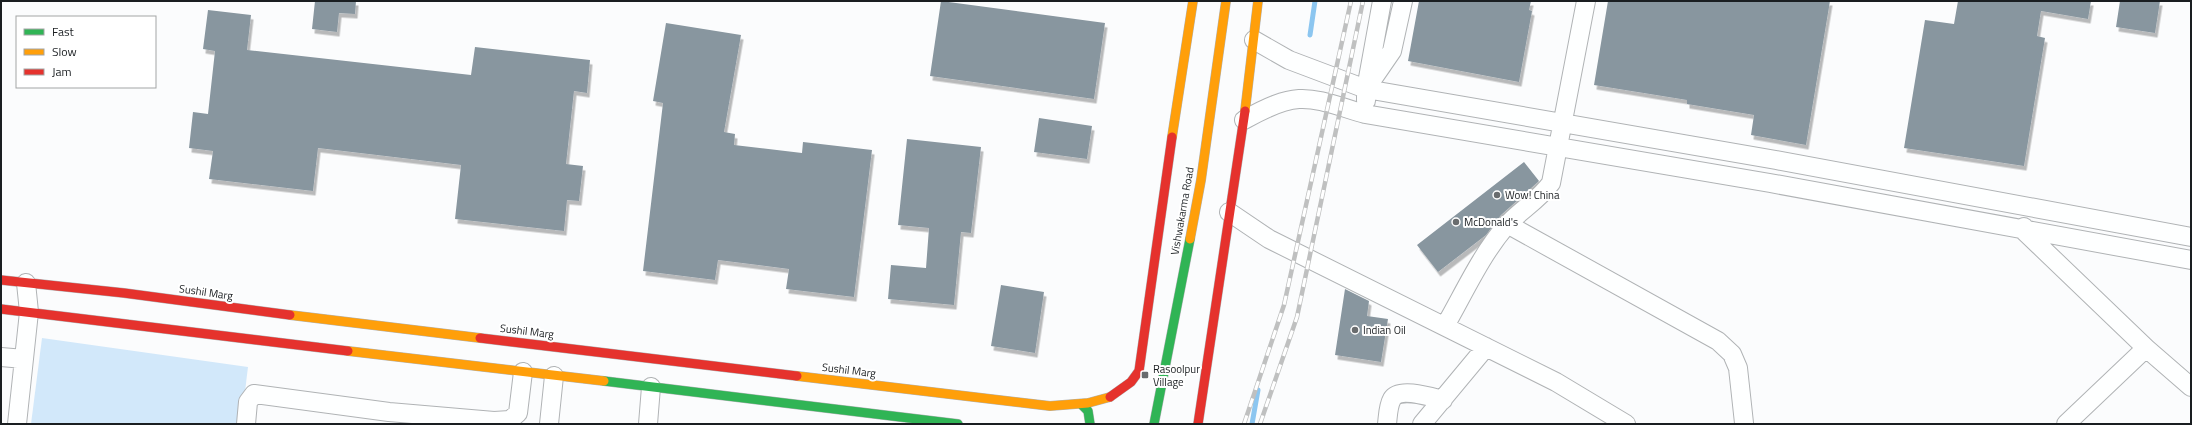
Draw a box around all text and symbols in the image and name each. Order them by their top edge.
legend [16,16,156,88]
text: Fast [52,22,75,41]
text: Slow [52,42,77,61]
text: Jam [52,62,72,81]
street label: Vishwakarma Road [1166,166,1198,256]
place label: Wow! China [1505,187,1560,203]
marker: Wow! China [1492,190,1502,200]
place label: McDonald's [1464,214,1518,230]
marker: McDonald's [1451,217,1461,227]
street label: Sushil Marg [178,280,234,304]
street label: Sushil Marg [499,320,555,342]
place label: Indian Oil [1363,322,1406,338]
marker: Indian Oil [1350,325,1360,335]
street label: Sushil Marg [821,359,877,381]
place label: Rasoolpur Village [1153,361,1200,390]
marker: Rasoolpur Village [1140,370,1150,380]

